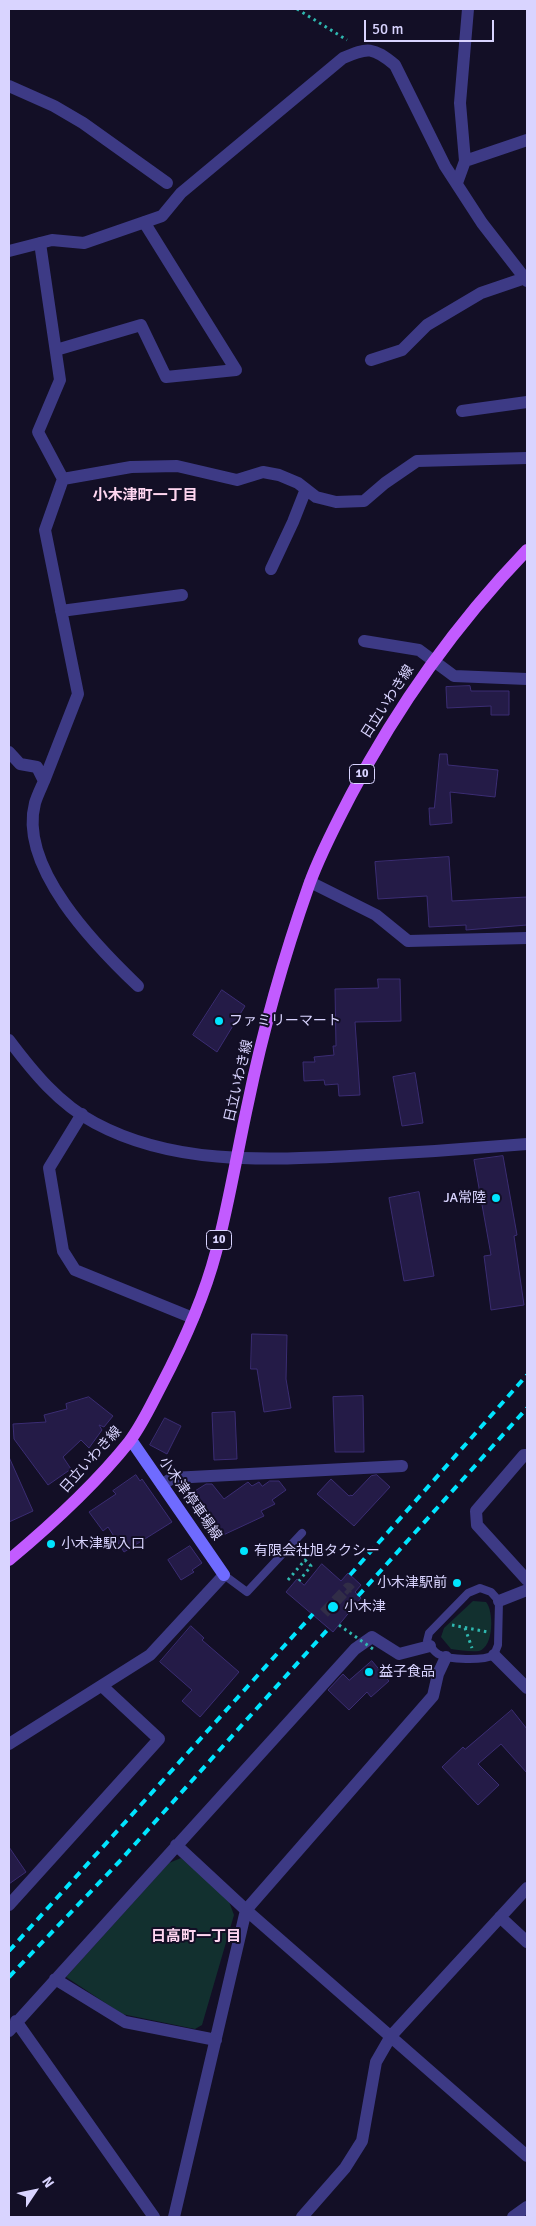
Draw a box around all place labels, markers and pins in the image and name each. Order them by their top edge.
place label: ファミリーマート [229,1013,341,1029]
marker: ファミリーマート [213,1015,225,1027]
place label: JA常陸 [443,1190,486,1206]
marker: JA常陸 [490,1192,502,1204]
place label: 小木津駅入口 [61,1536,145,1552]
marker: 小木津駅入口 [45,1538,57,1550]
place label: 有限会社旭タクシー [254,1543,380,1559]
marker: 有限会社旭タクシー [238,1545,250,1557]
place label: 小木津駅前 [377,1575,447,1591]
marker: 小木津駅前 [451,1577,463,1589]
place label: 小木津 [344,1599,386,1615]
marker: 小木津 [326,1600,340,1614]
place label: 益子食品 [379,1664,435,1680]
marker: 益子食品 [363,1666,375,1678]

